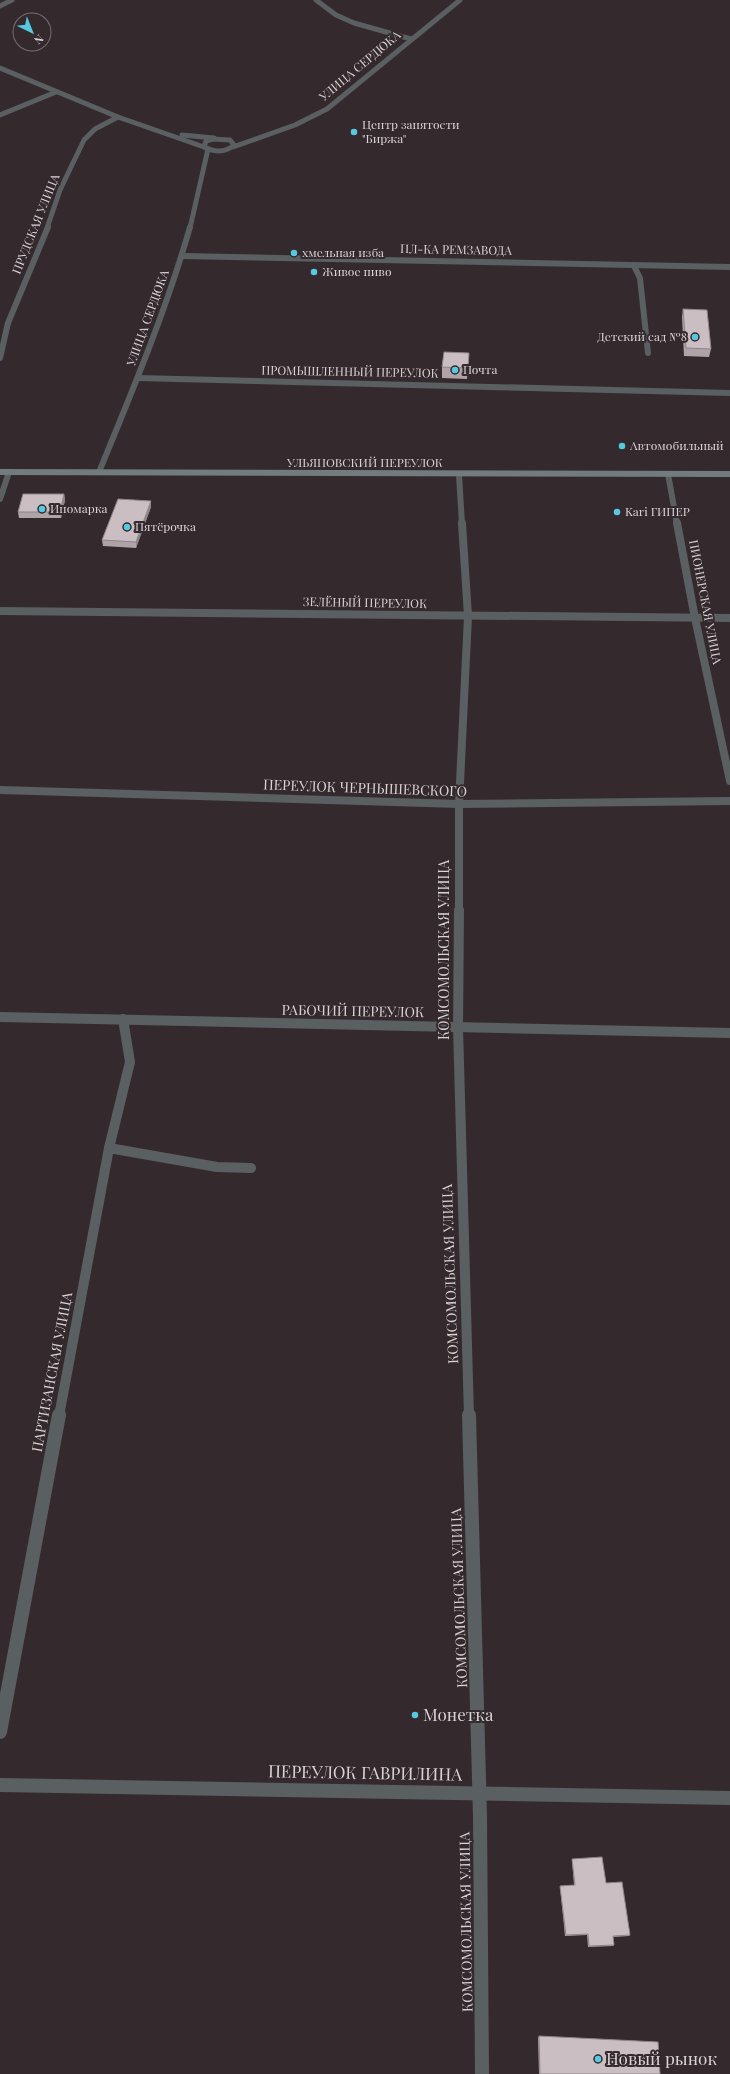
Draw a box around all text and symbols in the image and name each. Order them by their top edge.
north arrow [12,12,52,52]
street label: УЛИЦА СЕРДЮКА [315,26,404,105]
text: N [31,31,47,48]
place label: Центр занятости "Биржа" [362,116,460,146]
marker: Центр занятости "Биржа" [349,127,359,137]
street label: ПРУДСКАЯ УЛИЦА [8,171,63,276]
street label: ПЛ-КА РЕМЗАВОДА [400,240,512,258]
place label: хмельная изба [302,244,384,260]
marker: хмельная изба [289,248,299,258]
place label: Живое пиво [322,263,392,279]
street label: УЛИЦА СЕРДЮКА [122,267,172,369]
marker: Живое пиво [309,267,319,277]
place label: Детский сад №8 [597,328,687,344]
marker: Детский сад №8 [690,332,700,342]
street label: ПРОМЫШЛЕННЫЙ ПЕРЕУЛОК [261,361,439,381]
place label: Почта [463,361,497,377]
marker: Почта [450,365,460,375]
place label: Автомобильный [629,437,724,453]
marker: Автомобильный [617,441,627,451]
street label: УЛЬЯНОВСКИЙ ПЕРЕУЛОК [286,454,443,470]
place label: Иномарка [50,500,108,516]
place label: Kari ГИПЕР [625,503,690,519]
marker: Иномарка [37,504,47,514]
marker: Kari ГИПЕР [612,507,622,517]
place label: Пятёрочка [135,518,196,534]
marker: Пятёрочка [122,522,132,532]
street label: ПИОНЕРСКАЯ УЛИЦА [686,538,726,666]
street label: ЗЕЛЁНЫЙ ПЕРЕУЛОК [303,593,427,611]
street label: ПЕРЕУЛОК ЧЕРНЫШЕВСКОГО [263,774,467,801]
street label: КОМСОМОЛЬСКАЯ УЛИЦА [434,860,453,1040]
street label: РАБОЧИЙ ПЕРЕУЛОК [281,1000,425,1021]
street label: КОМСОМОЛЬСКАЯ УЛИЦА [437,1184,462,1364]
street label: ПАРТИЗАНСКАЯ УЛИЦА [27,1290,76,1454]
street label: КОМСОМОЛЬСКАЯ УЛИЦА [446,1508,471,1688]
place label: Монетка [423,1703,494,1725]
marker: Монетка [410,1710,420,1720]
street label: ПЕРЕУЛОК ГАВРИЛИНА [268,1759,462,1785]
street label: КОМСОМОЛЬСКАЯ УЛИЦА [454,1832,477,2012]
place label: Новый рынок [606,2047,717,2069]
marker: Новый рынок [593,2054,603,2064]

